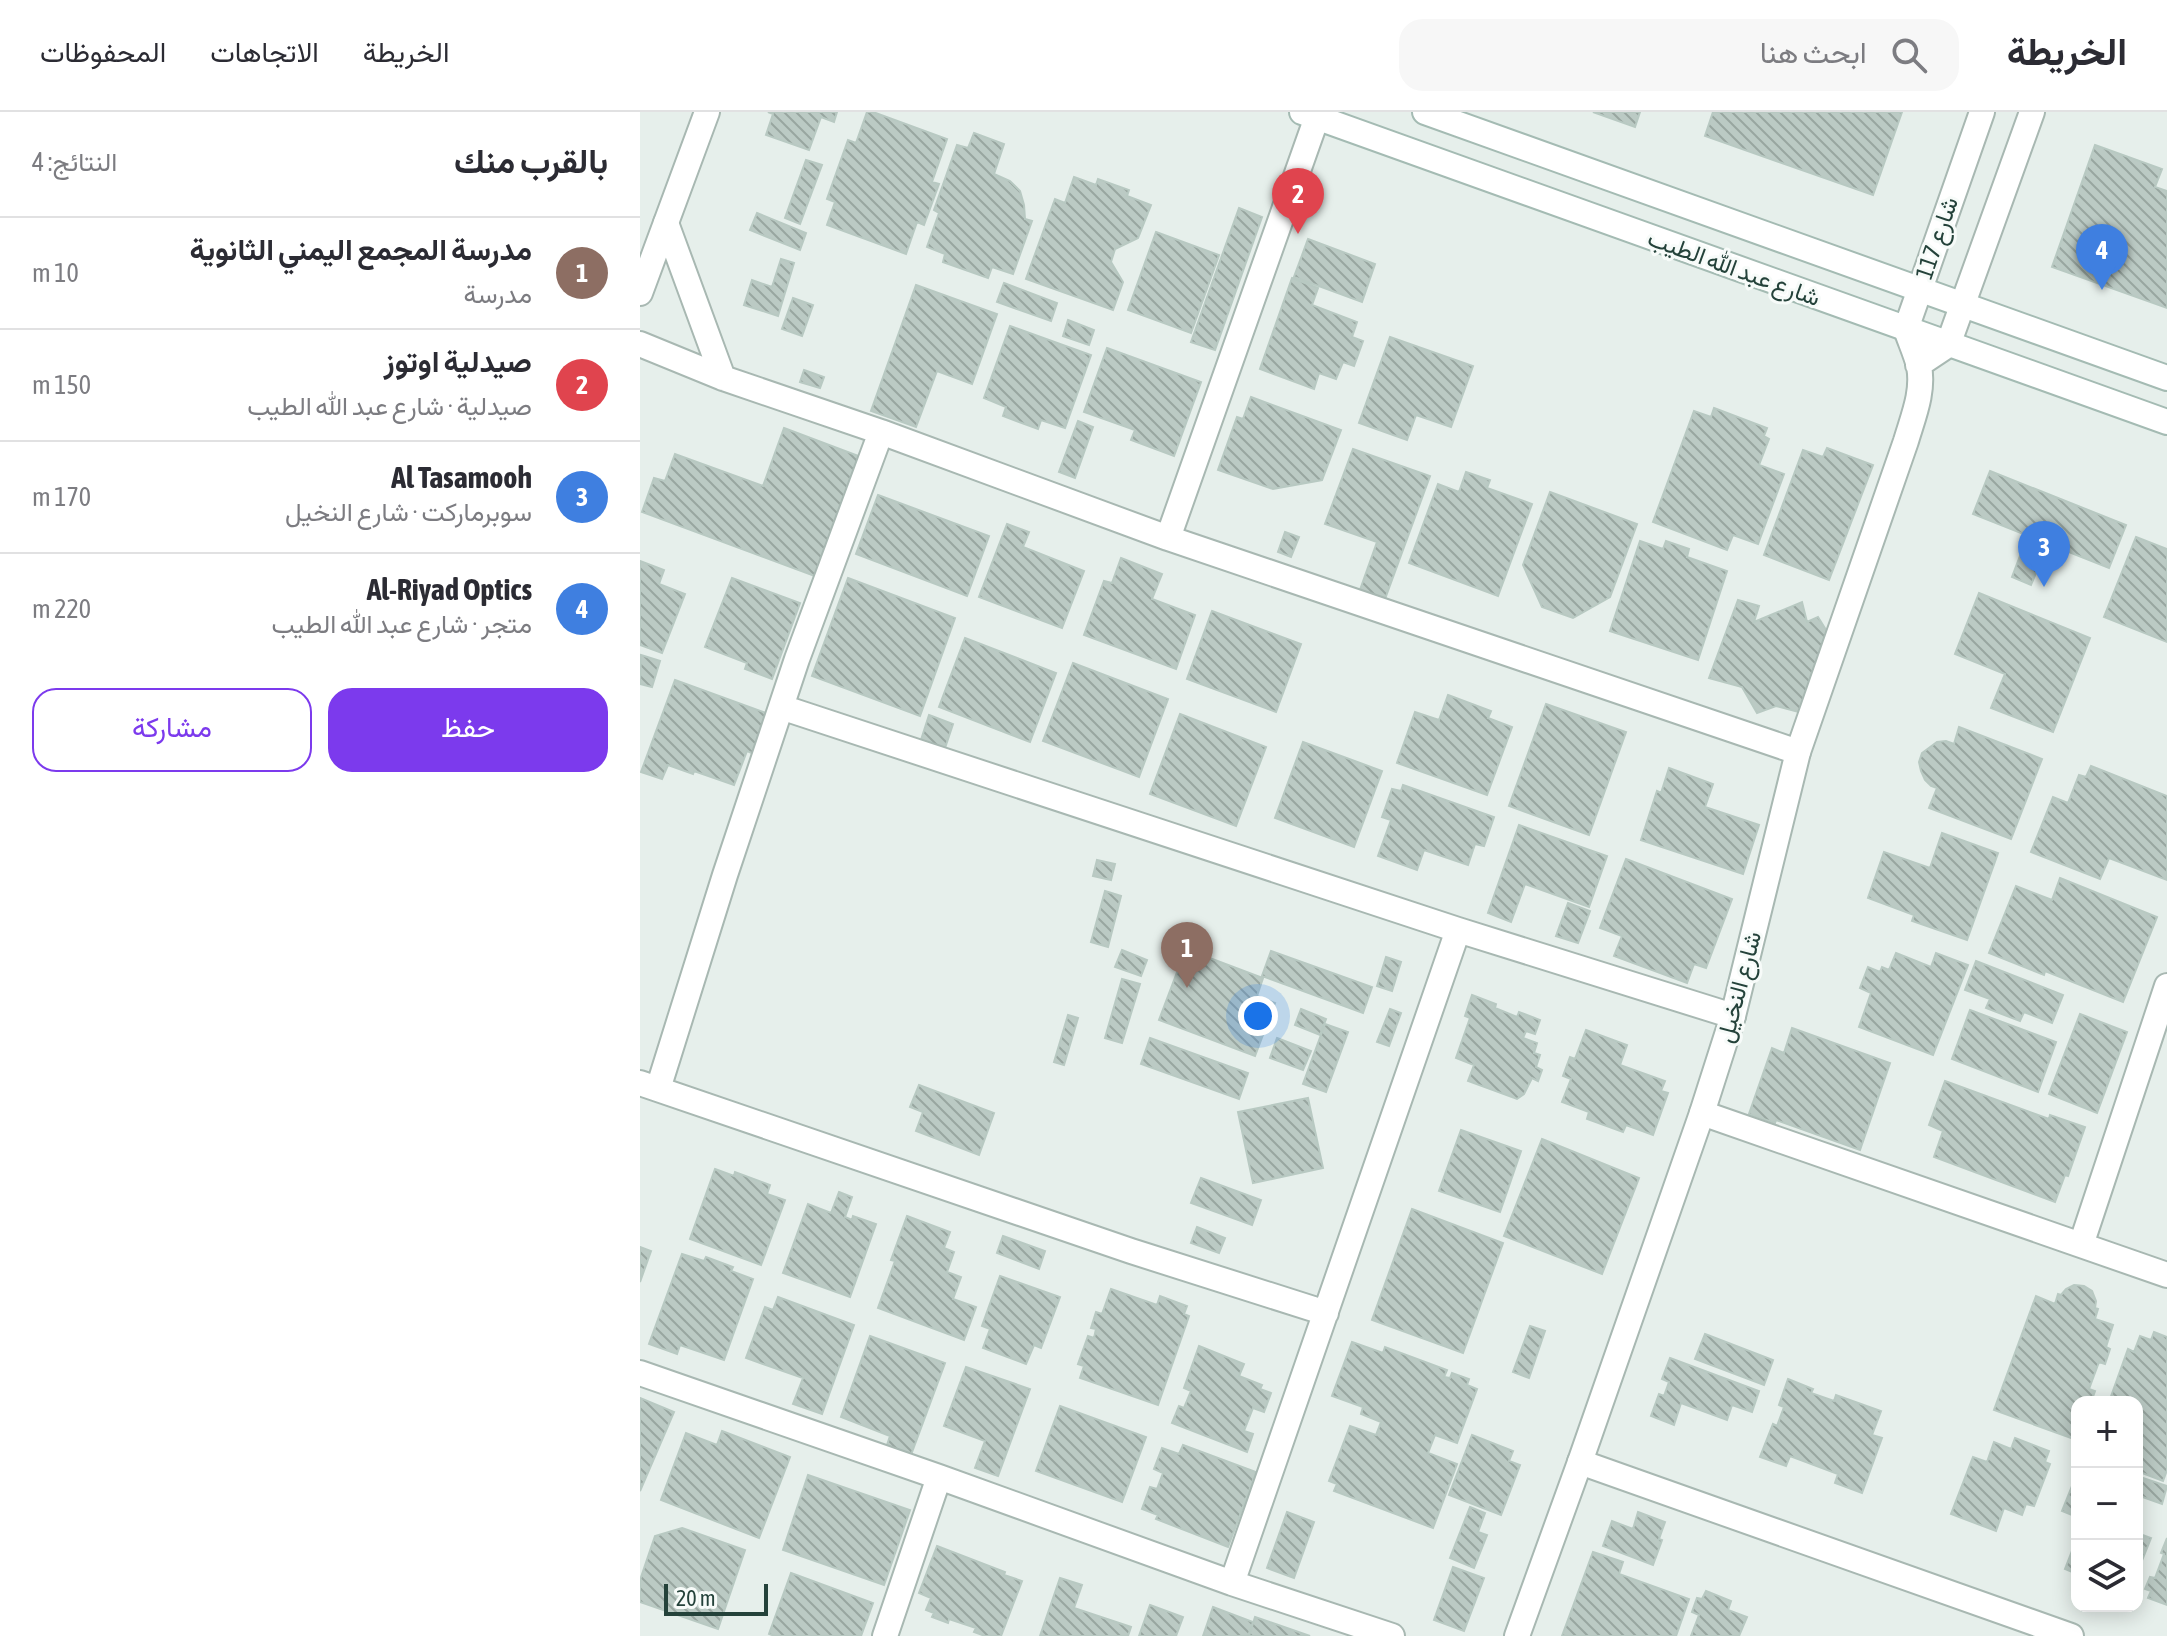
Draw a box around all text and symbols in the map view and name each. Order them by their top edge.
search box [1399,19,1959,91]
text: الخريطة [2007,30,2127,73]
icon: search [1887,33,1931,77]
text: ابحث هنا [1760,35,1867,69]
text: المحفوظات [40,36,166,68]
text: الاتجاهات [210,36,319,68]
text: الخريطة [363,36,449,68]
text: بالقرب منك [454,141,608,180]
text: النتائج: 4 [32,147,117,177]
pin: 2 [1272,168,1324,234]
street label: شارع 117 [1910,193,1966,284]
street label: شارع عبد الله الطيب [1643,224,1824,314]
pin: 4 [2076,224,2128,290]
text: مدرسة المجمع اليمني الثانوية [189,232,532,266]
text: 10 m [32,258,79,288]
text: 1 [576,258,588,288]
text: مدرسة [463,279,532,309]
text: صيدلية اوتوز [384,344,532,378]
text: 150 m [32,370,91,400]
text: 2 [576,370,588,400]
text: صيدلية · شارع عبد الله الطيب [247,391,532,421]
text: Al Tasamooh [391,460,532,494]
text: 170 m [32,482,91,512]
text: 3 [576,482,588,512]
text: سوبرماركت · شارع النخيل [285,497,532,527]
pin: 3 [2018,521,2070,587]
text: Al-Riyad Optics [367,572,532,606]
text: 220 m [32,594,91,624]
text: 4 [576,594,588,624]
text: متجر · شارع عبد الله الطيب [272,609,532,639]
button: مشاركة [32,688,312,772]
button: حفظ [328,688,608,772]
pin: 1 [1161,922,1213,988]
street label: شارع النخيل [1711,928,1769,1046]
your location [1238,996,1278,1036]
map controls [2071,1396,2143,1612]
button: + [2071,1396,2143,1468]
button: − [2071,1468,2143,1540]
button: layers [2071,1540,2143,1612]
scale bar [664,1580,768,1616]
text: 20 m [676,1585,716,1611]

